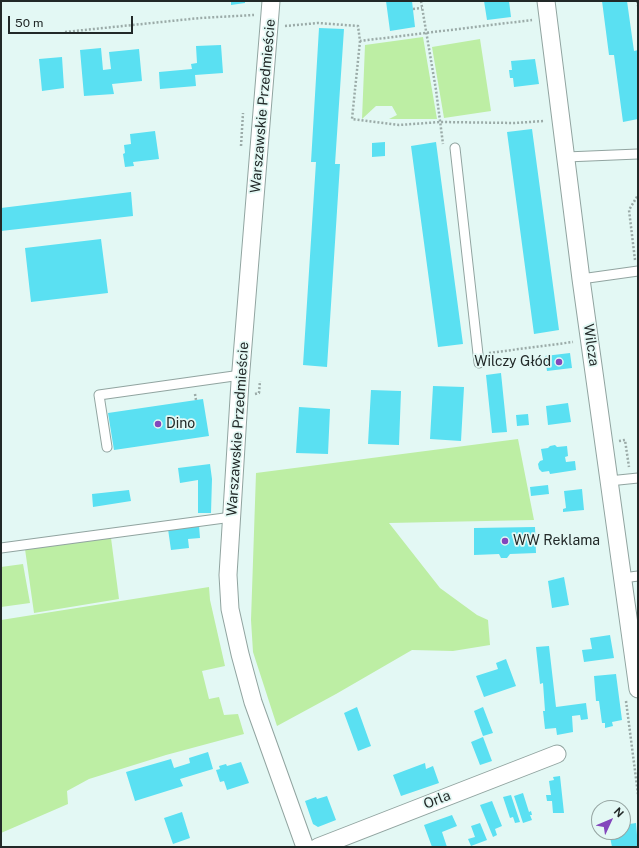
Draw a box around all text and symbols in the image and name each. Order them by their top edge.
scale bar [10,8,135,34]
text: 50 m [15,16,43,30]
street label: Warszawskie Przedmieście [247,18,279,194]
street label: Wilcza [580,323,602,367]
street label: Warszawskie Przedmieście [224,341,252,517]
place label: Wilczy Głód [474,354,551,370]
marker: Wilczy Głód [554,357,564,367]
place label: Dino [166,416,195,432]
marker: Dino [153,419,163,429]
place label: WW Reklama [513,533,600,549]
marker: WW Reklama [500,536,510,546]
street label: Orla [421,787,453,813]
north arrow [591,800,631,840]
text: N [612,805,626,820]

